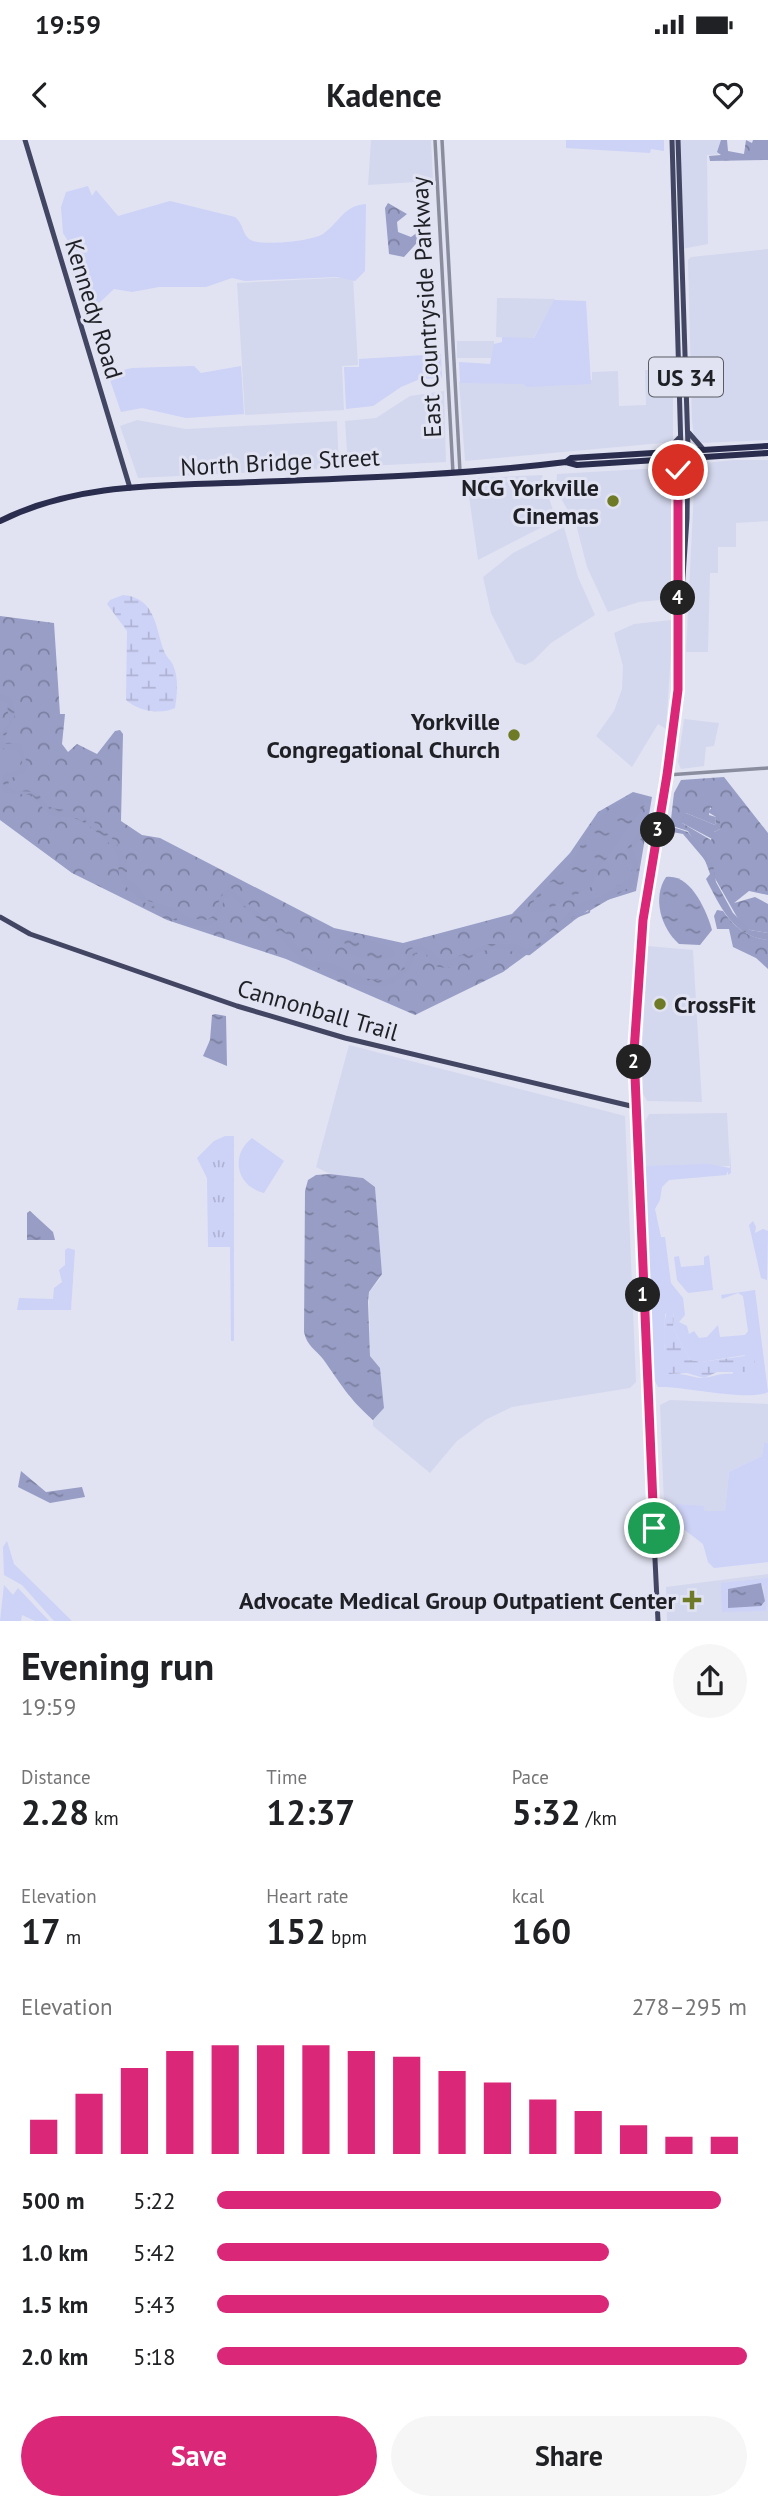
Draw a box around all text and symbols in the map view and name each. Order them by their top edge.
text: 19:59 [35,8,101,41]
text: Kadence [326,74,442,116]
icon: back [21,76,59,114]
icon: heart [709,76,747,114]
street label: East Countryside Parkway [404,176,448,438]
street label: Kennedy Road [58,235,130,383]
road number: US 34 [649,358,723,396]
pin [648,440,708,500]
street label: North Bridge Street [179,441,381,483]
icon: check [659,451,697,489]
place label: NCG Yorkville Cinemas [461,472,599,531]
marker: NCG Yorkville Cinemas [605,493,621,509]
pin: 4 [660,580,696,616]
text: 4 [672,585,683,609]
place label: Yorkville Congregational Church [267,706,500,765]
marker: Yorkville Congregational Church [506,727,522,743]
pin: 3 [640,812,676,848]
text: 3 [652,817,663,841]
street label: Cannonball Trail [234,972,402,1048]
place label: CrossFit [674,989,756,1020]
marker: CrossFit [652,996,668,1012]
pin: 2 [616,1044,652,1080]
text: 2 [628,1049,639,1073]
pin: 1 [626,1278,660,1312]
text: 1 [637,1282,648,1306]
pin [624,1498,684,1558]
icon: arrive [635,1509,673,1547]
place label: Advocate Medical Group Outpatient Center [239,1585,677,1616]
marker: Advocate Medical Group Outpatient Center [682,1590,702,1610]
text: Evening run [21,1641,214,1690]
button: share [673,1644,747,1718]
text: 19:59 [21,1692,76,1721]
text: Distance [21,1765,91,1789]
text: Time [266,1765,307,1789]
text: Pace [512,1765,549,1789]
text: 2.28 [21,1789,89,1835]
text: 12:37 [266,1789,355,1835]
text: 5:32 [512,1789,581,1835]
text: km [89,1806,119,1830]
text: /km [581,1806,617,1830]
text: Elevation [21,1884,97,1908]
text: Heart rate [266,1884,348,1908]
text: kcal [512,1884,544,1908]
text: 17 [21,1908,61,1954]
text: 152 [266,1908,326,1954]
text: 160 [512,1908,571,1954]
text: m [61,1925,81,1949]
text: bpm [326,1925,367,1949]
text: Elevation [21,1992,113,2021]
text: 278–295 m [632,1992,747,2021]
text: 500 m [21,2186,84,2215]
text: 5:22 [133,2186,176,2215]
text: 1.0 km [21,2238,88,2267]
text: 5:42 [133,2238,176,2267]
text: 1.5 km [21,2290,88,2319]
text: 5:43 [133,2290,176,2319]
text: 2.0 km [21,2342,88,2371]
text: 5:18 [133,2342,176,2371]
button: Save [21,2416,377,2496]
button: Share [391,2416,747,2496]

